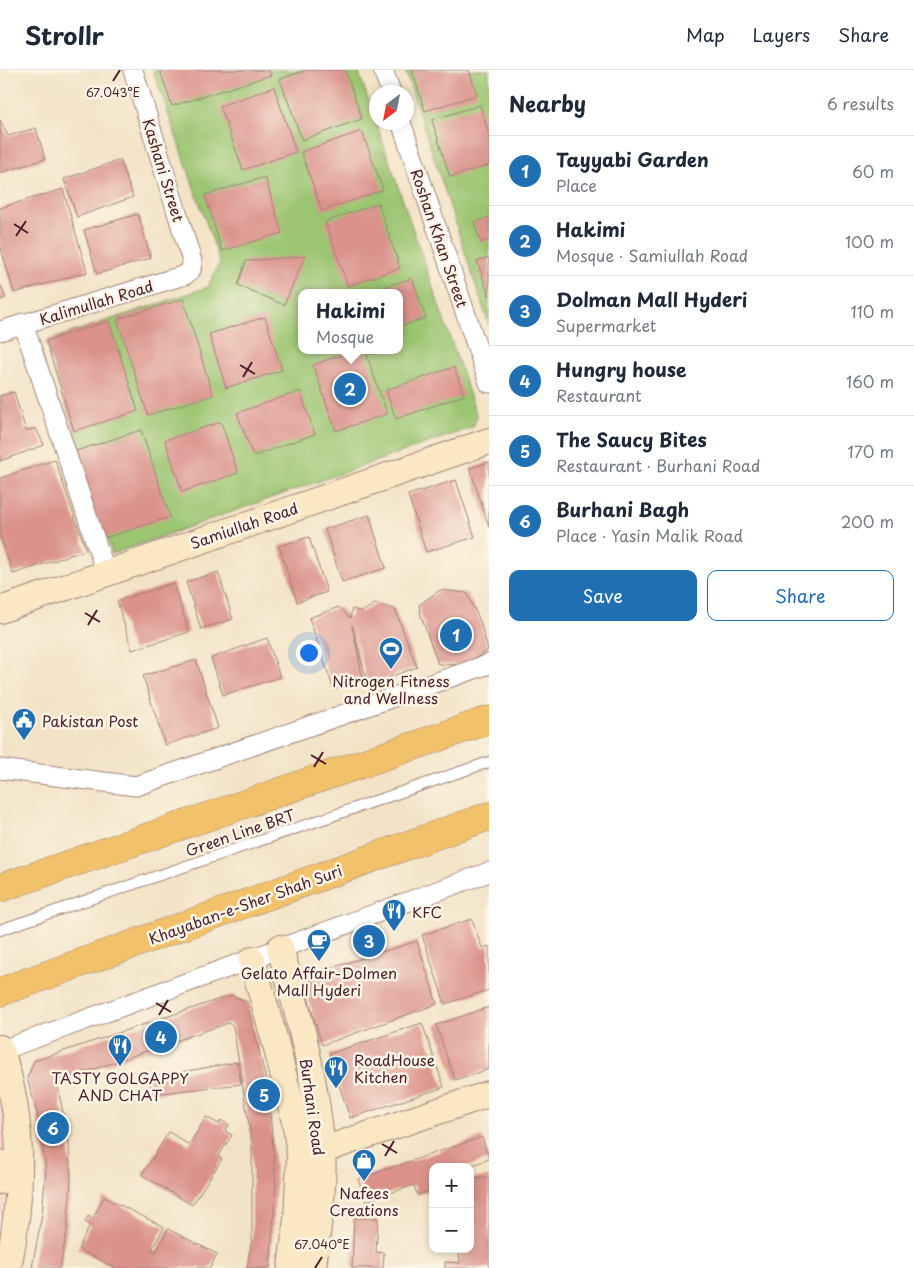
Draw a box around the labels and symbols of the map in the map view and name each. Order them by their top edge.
text: 67.043°E [86,83,140,101]
north arrow [369,85,414,130]
street label: Kashani Street [137,115,191,225]
street label: Roshan Khan Street [406,166,474,310]
street label: Kalimullah Road [36,274,156,330]
pin: 2 [334,370,366,408]
street label: Samiullah Road [187,496,301,554]
pin: 1 [440,616,472,654]
sports icon: Nitrogen Fitness and Wellness [378,636,404,670]
your location [296,640,322,666]
place label: Nitrogen Fitness and Wellness [332,669,450,709]
public building icon: Pakistan Post [11,707,37,741]
place label: Pakistan Post [42,709,138,732]
street label: Green Line BRT [182,802,299,862]
street label: Khayaban-e-Sher Shah Suri [145,858,345,950]
restaurant icon: KFC [381,898,407,932]
place label: KFC [412,900,442,923]
pin: 3 [353,922,385,960]
cafe icon: Gelato Affair-Dolmen Mall Hyderi [306,928,332,962]
place label: Gelato Affair-Dolmen Mall Hyderi [241,961,397,1001]
pin: 4 [145,1018,177,1056]
restaurant icon: TASTY GOLGAPPY AND CHAT [107,1033,133,1067]
place label: RoadHouse Kitchen [354,1048,435,1088]
restaurant icon: RoadHouse Kitchen [323,1055,349,1089]
street label: Burhani Road [295,1057,331,1157]
place label: TASTY GOLGAPPY AND CHAT [51,1066,189,1106]
pin: 5 [248,1076,280,1114]
pin: 6 [37,1109,69,1147]
shop icon: Nafees Creations [351,1148,377,1182]
place label: Nafees Creations [329,1181,399,1221]
text: 67.040°E [294,1235,350,1253]

